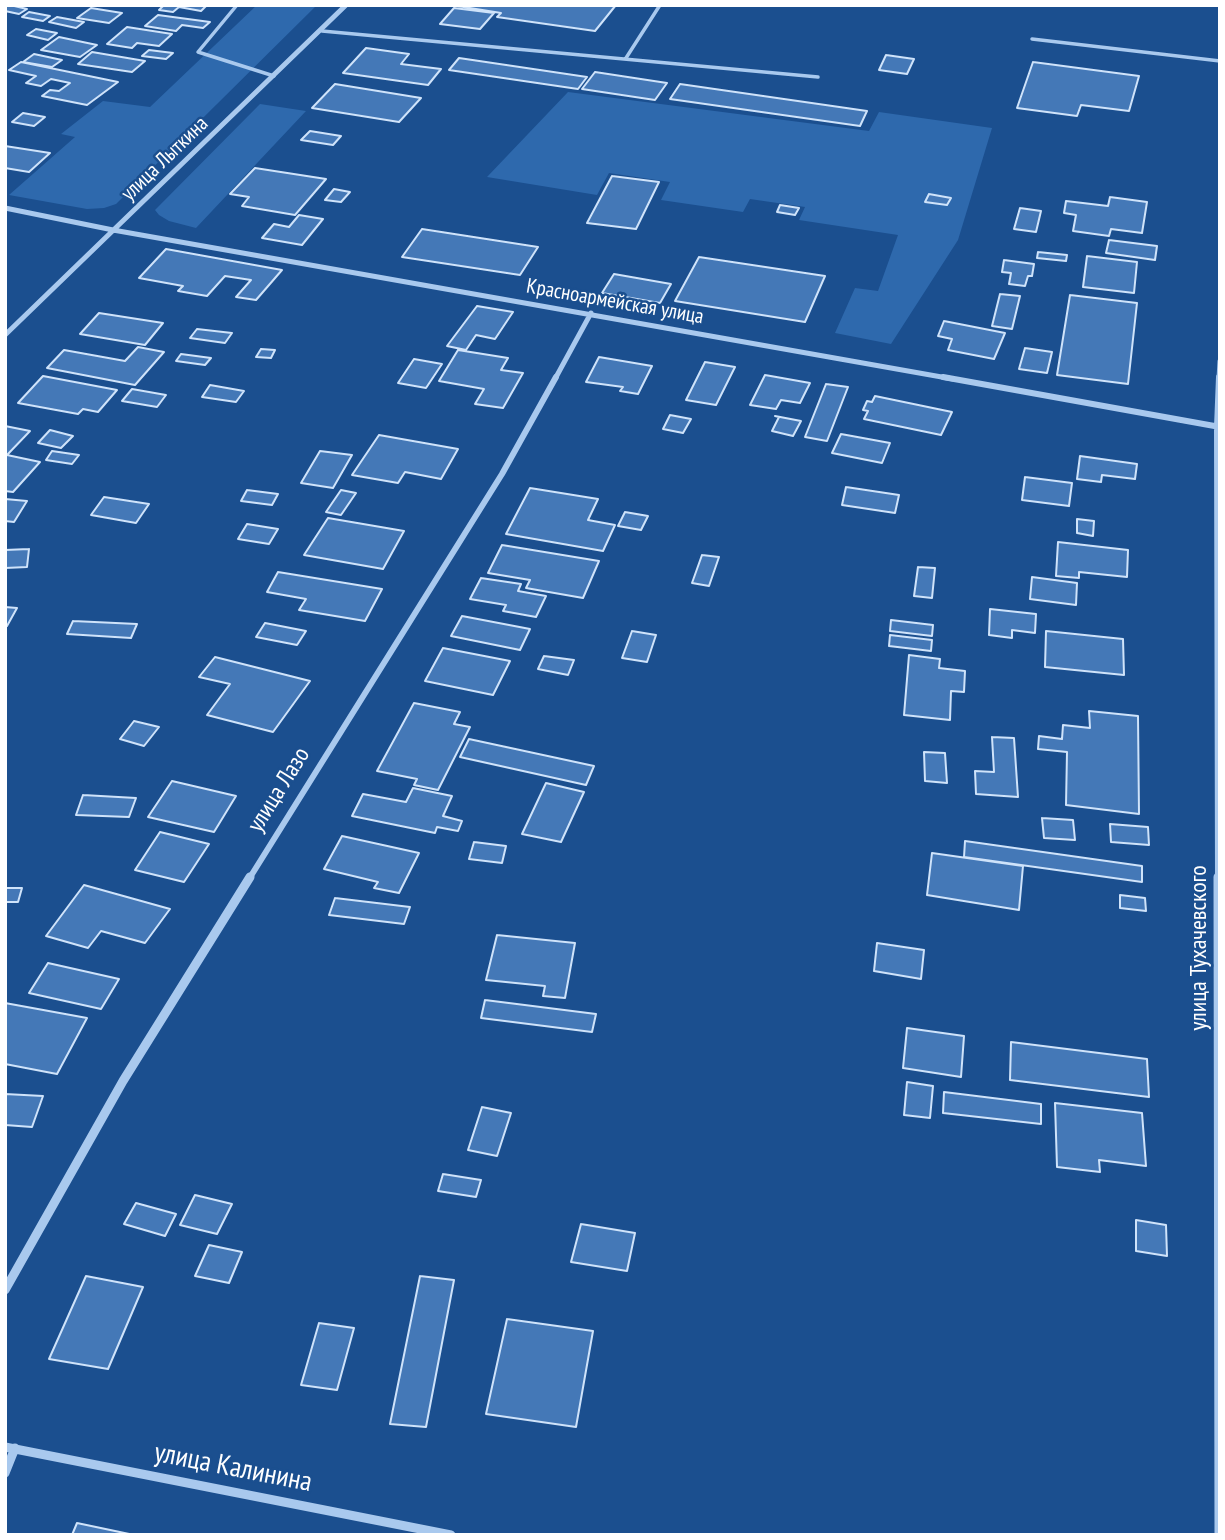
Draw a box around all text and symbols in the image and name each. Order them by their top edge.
street label: улица Лыткина [116,111,214,207]
street label: Красноармейская улица [524,274,706,330]
street label: улица Лазо [242,742,316,838]
street label: улица Тухачевского [1185,865,1213,1031]
street label: улица Калинина [151,1436,315,1500]

